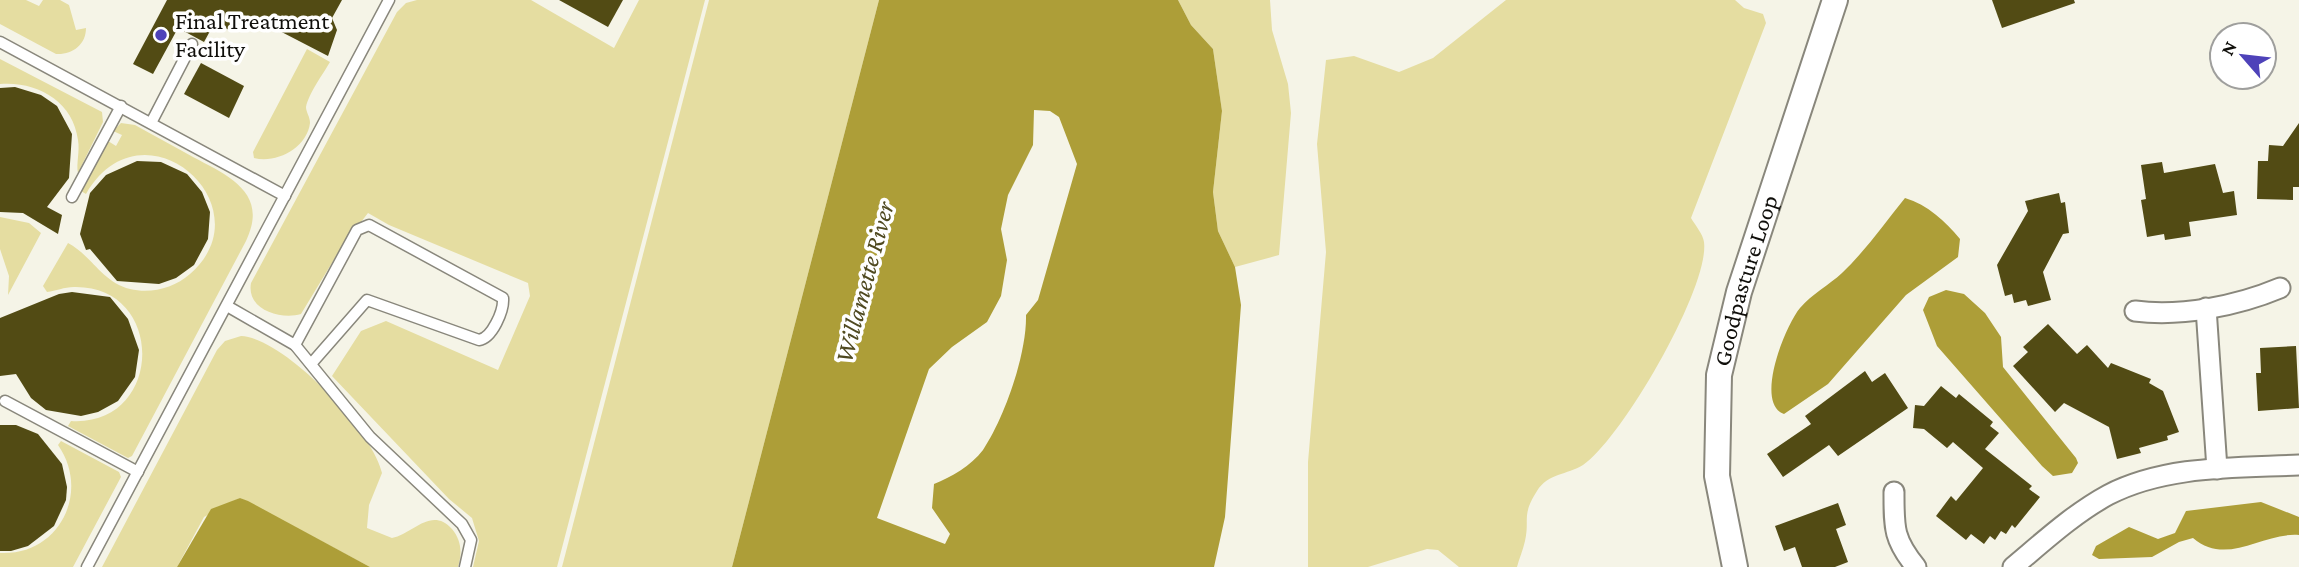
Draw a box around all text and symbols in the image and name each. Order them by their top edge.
place label: Final Treatment Facility [175,7,330,62]
north arrow [2208,21,2278,91]
marker: Final Treatment Facility [153,27,169,43]
text: N [2216,38,2241,59]
street label: Goodpasture Loop [1708,191,1783,369]
water label: Willamette River [829,198,900,366]

